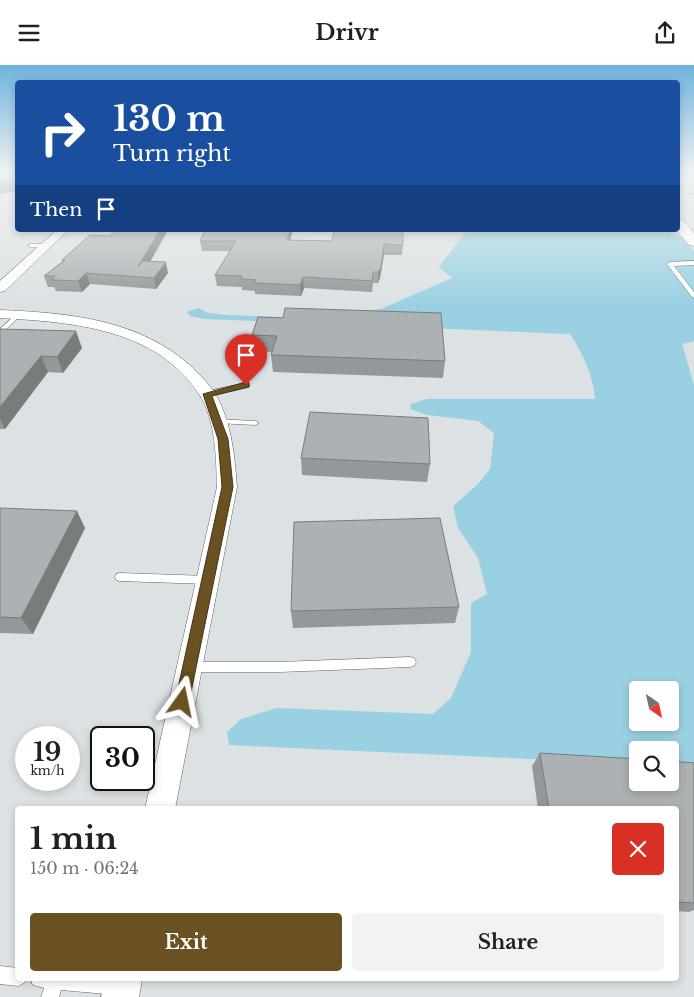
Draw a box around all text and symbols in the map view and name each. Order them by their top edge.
icon: menu [15,19,43,47]
text: Drivr [315,19,379,46]
icon: share [651,19,679,47]
text: 130 m [113,97,225,140]
icon: right [30,100,95,165]
text: Turn right [113,140,231,167]
icon: arrive [92,195,120,223]
text: Then [30,198,82,221]
pin [225,334,267,385]
icon: arrive [232,341,260,369]
position arrow [155,675,207,727]
north arrow [629,681,679,731]
map controls [629,681,679,791]
speed limit sign: 30 [90,726,155,791]
text: 19 [34,737,61,768]
button: search [629,741,679,791]
text: km/h [30,763,65,778]
text: 1 min [30,820,117,857]
button: close [612,823,664,875]
text: 150 m · 06:24 [30,858,139,878]
button: Exit [30,913,342,971]
button: Share [352,913,664,971]

